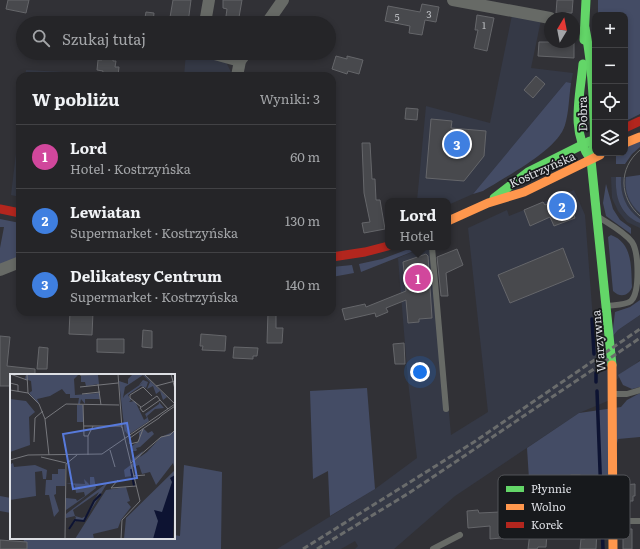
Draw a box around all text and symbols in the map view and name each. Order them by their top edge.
house number: 3 [426,6,432,21]
house number: 5 [394,9,400,24]
north arrow [544,12,580,48]
map controls [592,12,628,156]
button: + [592,12,628,48]
search box [16,16,336,60]
house number: 1 [482,17,486,32]
icon: search [30,27,52,49]
text: Szukaj tutaj [62,27,146,50]
button: − [592,48,628,84]
button: locate [592,84,628,120]
text: W pobliżu [32,86,120,111]
text: Wyniki: 3 [260,89,320,108]
street label: Dobra [573,96,591,132]
button: layers [592,120,628,156]
pin: 3 [444,129,470,159]
text: Lord [70,136,107,159]
street label: Kostrzyńska [506,146,579,192]
text: 1 [42,147,48,166]
text: 60 m [290,147,320,166]
text: Hotel · Kostrzyńska [70,159,191,178]
pin: 2 [549,191,575,221]
popup [385,198,451,250]
text: Lewiatan [70,200,141,223]
text: Lord [400,203,436,226]
text: 2 [42,211,48,230]
text: 130 m [285,211,320,230]
text: Supermarket · Kostrzyńska [70,223,238,242]
text: Hotel [400,226,434,245]
pin: 1 [405,263,431,293]
text: Delikatesy Centrum [70,264,222,287]
text: 3 [41,275,49,294]
text: 140 m [285,275,320,294]
text: Supermarket · Kostrzyńska [70,287,238,306]
street label: Warzywna [586,309,610,373]
your location [410,362,430,382]
inset map [10,374,175,539]
legend [498,475,630,539]
text: Płynnie [531,480,572,496]
text: Wolno [531,498,566,514]
text: Korek [531,516,563,532]

